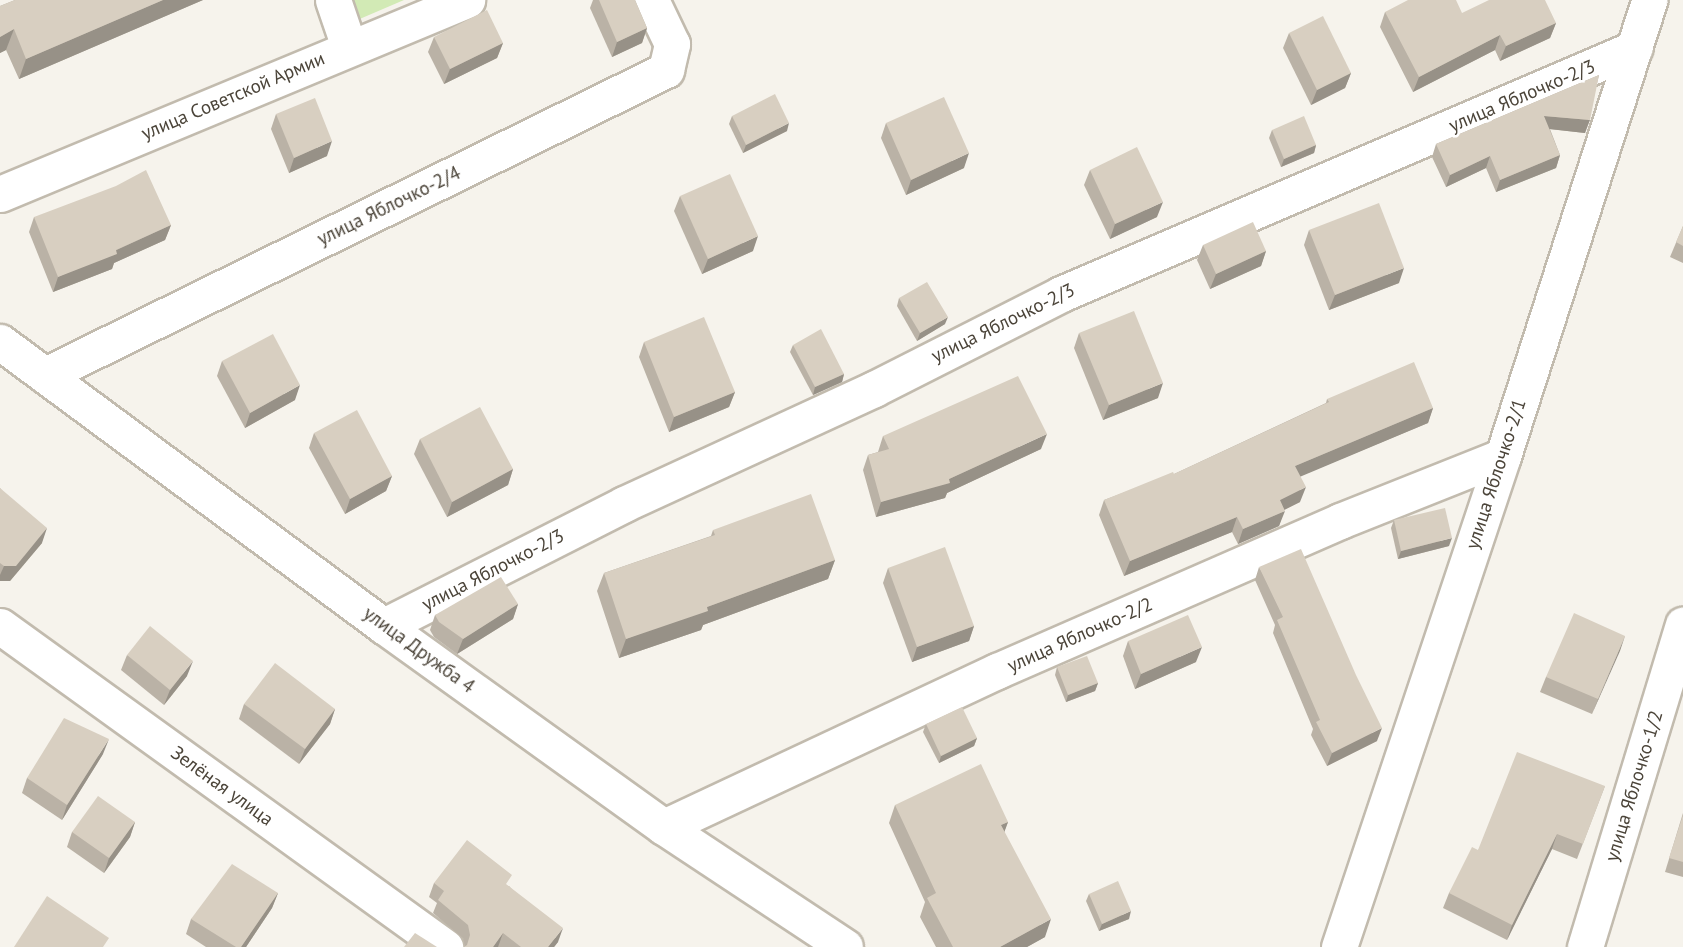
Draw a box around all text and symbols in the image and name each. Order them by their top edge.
street label: улица Советской Армии [138,47,328,145]
street label: улица Яблочко-2/3 [1445,55,1599,137]
street label: улица Яблочко-2/4 [314,161,464,251]
street label: улица Яблочко-2/3 [928,278,1078,368]
street label: улица Яблочко-2/1 [1461,396,1531,552]
street label: улица Яблочко-2/3 [418,524,568,616]
street label: улица Яблочко-2/2 [1004,593,1156,677]
street label: улица Дружба 4 [359,602,479,698]
street label: улица Яблочко-1/2 [1600,708,1668,864]
street label: Зелёная улица [166,741,278,831]

